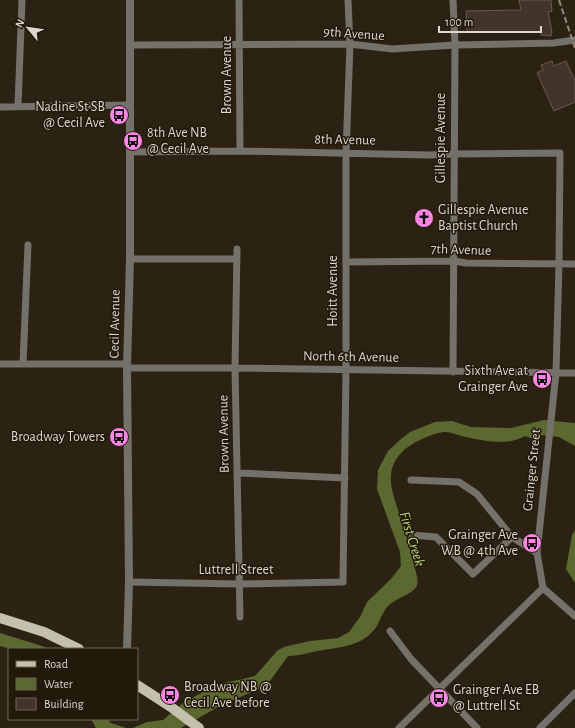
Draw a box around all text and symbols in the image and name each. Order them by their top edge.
north arrow [8,8,48,48]
scale bar [439,8,541,34]
text: 100 m [445,16,473,28]
text: N [13,17,26,29]
street label: 9th Avenue [323,25,385,43]
street label: Brown Avenue [220,36,234,114]
street label: Gillespie Avenue [434,93,448,183]
place label: Nadine St SB @ Cecil Ave [35,100,105,130]
bus stop icon: Nadine St SB @ Cecil Ave [108,104,130,126]
place label: 8th Ave NB @ Cecil Ave [147,126,209,156]
bus stop icon: 8th Ave NB @ Cecil Ave [122,130,144,152]
street label: 8th Avenue [314,132,376,148]
place label: Gillespie Avenue Baptist Church [438,203,528,233]
church icon: Gillespie Avenue Baptist Church [413,207,435,229]
street label: 7th Avenue [430,242,492,258]
street label: Hoitt Avenue [326,255,340,327]
street label: Cecil Avenue [107,289,123,359]
street label: North 6th Avenue [303,349,399,365]
place label: Sixth Ave at Grainger Ave [458,364,529,394]
bus stop icon: Sixth Ave at Grainger Ave [531,368,553,390]
street label: Brown Avenue [216,395,232,473]
bus stop icon: Broadway Towers [108,426,130,448]
street label: Grainger Street [521,428,543,512]
place label: Broadway Towers [11,430,105,444]
water label: First Creek [397,510,427,568]
place label: Grainger Ave WB @ 4th Ave [441,528,518,558]
bus stop icon: Grainger Ave WB @ 4th Ave [521,532,543,554]
street label: Luttrell Street [198,563,274,577]
legend [8,648,138,720]
text: Road [44,658,68,670]
text: Water [44,678,73,690]
place label: Broadway NB @ Cecil Ave before [184,680,272,710]
place label: Grainger Ave EB @ Luttrell St [453,683,539,713]
bus stop icon: Broadway NB @ Cecil Ave before [159,684,181,706]
bus stop icon: Grainger Ave EB @ Luttrell St [428,687,450,709]
text: Building [44,698,84,710]

